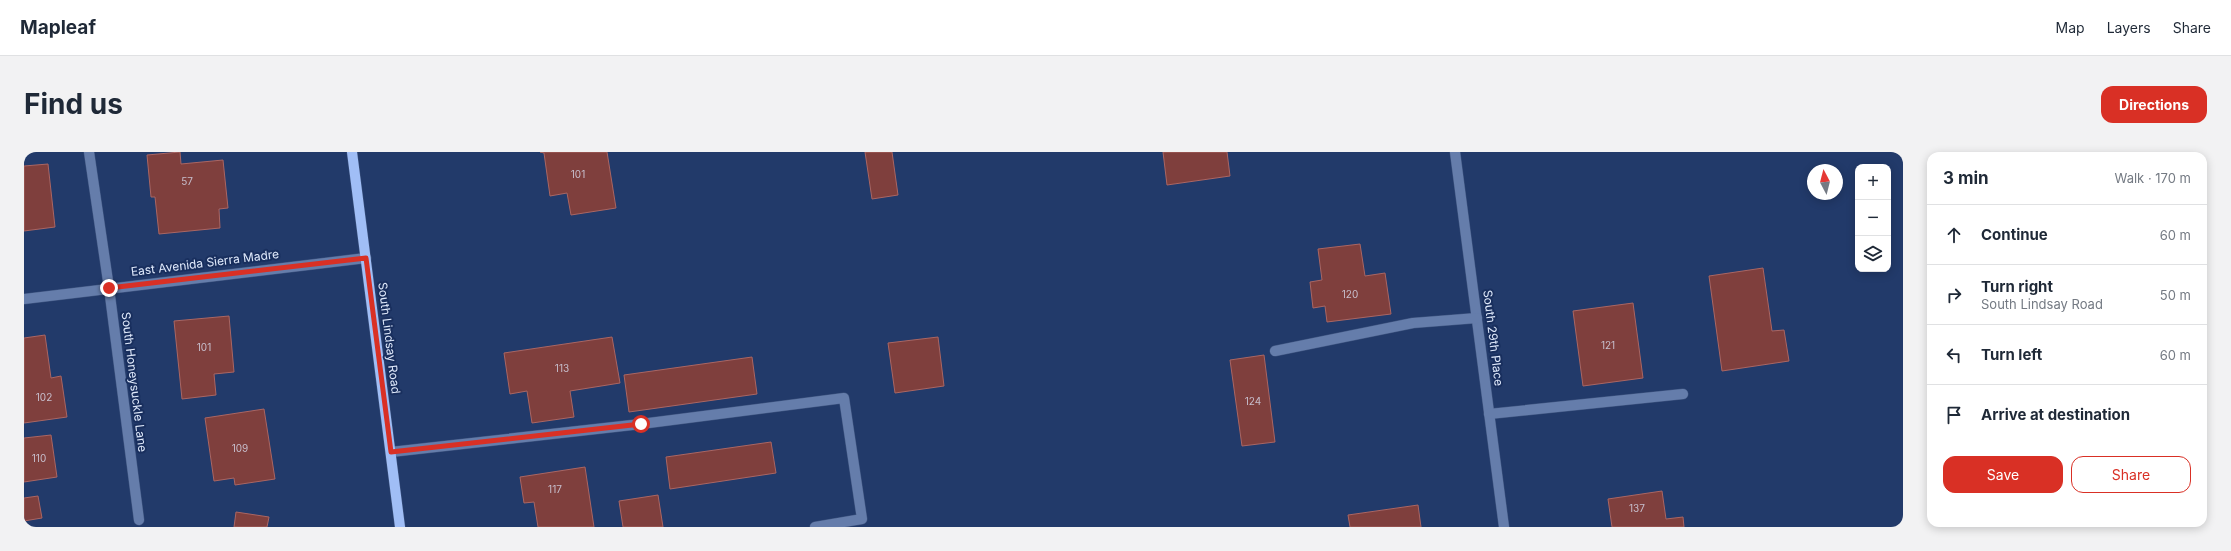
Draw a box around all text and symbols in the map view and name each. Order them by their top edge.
text: Mapleaf [20,16,96,39]
text: Map [2056,19,2085,36]
text: Layers [2107,19,2151,36]
text: Share [2173,19,2211,36]
button: Directions [2101,86,2207,123]
text: Find us [24,87,123,121]
north arrow [1807,164,1843,200]
map controls [1855,164,1891,272]
button: + [1855,164,1891,200]
house number: 101 [571,168,585,180]
text: 3 min [1943,168,1989,188]
text: Walk · 170 m [2115,170,2191,186]
house number: 57 [181,175,193,187]
button: − [1855,200,1891,236]
icon: ahead [1943,224,1965,246]
text: Continue [1981,225,2048,244]
text: 60 m [2160,227,2191,243]
button: layers [1855,236,1891,272]
street label: East Avenida Sierra Madre [130,246,280,279]
text: Turn right [1981,277,2053,296]
route end [100,279,118,297]
street label: South Lindsay Road [375,281,404,395]
icon: right [1943,284,1965,306]
text: 50 m [2160,287,2191,303]
house number: 120 [1342,288,1358,300]
street label: South 29th Place [1480,289,1507,387]
text: South Lindsay Road [1981,296,2103,312]
street label: South Honeysuckle Lane [118,311,151,453]
house number: 121 [1601,339,1615,351]
house number: 101 [197,341,211,353]
icon: left [1943,344,1965,366]
text: Turn left [1981,345,2042,364]
text: 60 m [2160,347,2191,363]
house number: 113 [555,362,569,374]
house number: 102 [36,391,52,403]
house number: 124 [1245,395,1261,407]
icon: arrive [1943,404,1965,426]
text: Arrive at destination [1981,405,2130,424]
route start [632,415,650,433]
house number: 109 [232,442,248,454]
house number: 110 [32,452,46,464]
button: Save [1943,456,2063,493]
button: Share [2071,456,2191,493]
house number: 117 [548,483,562,495]
house number: 137 [1629,502,1645,514]

